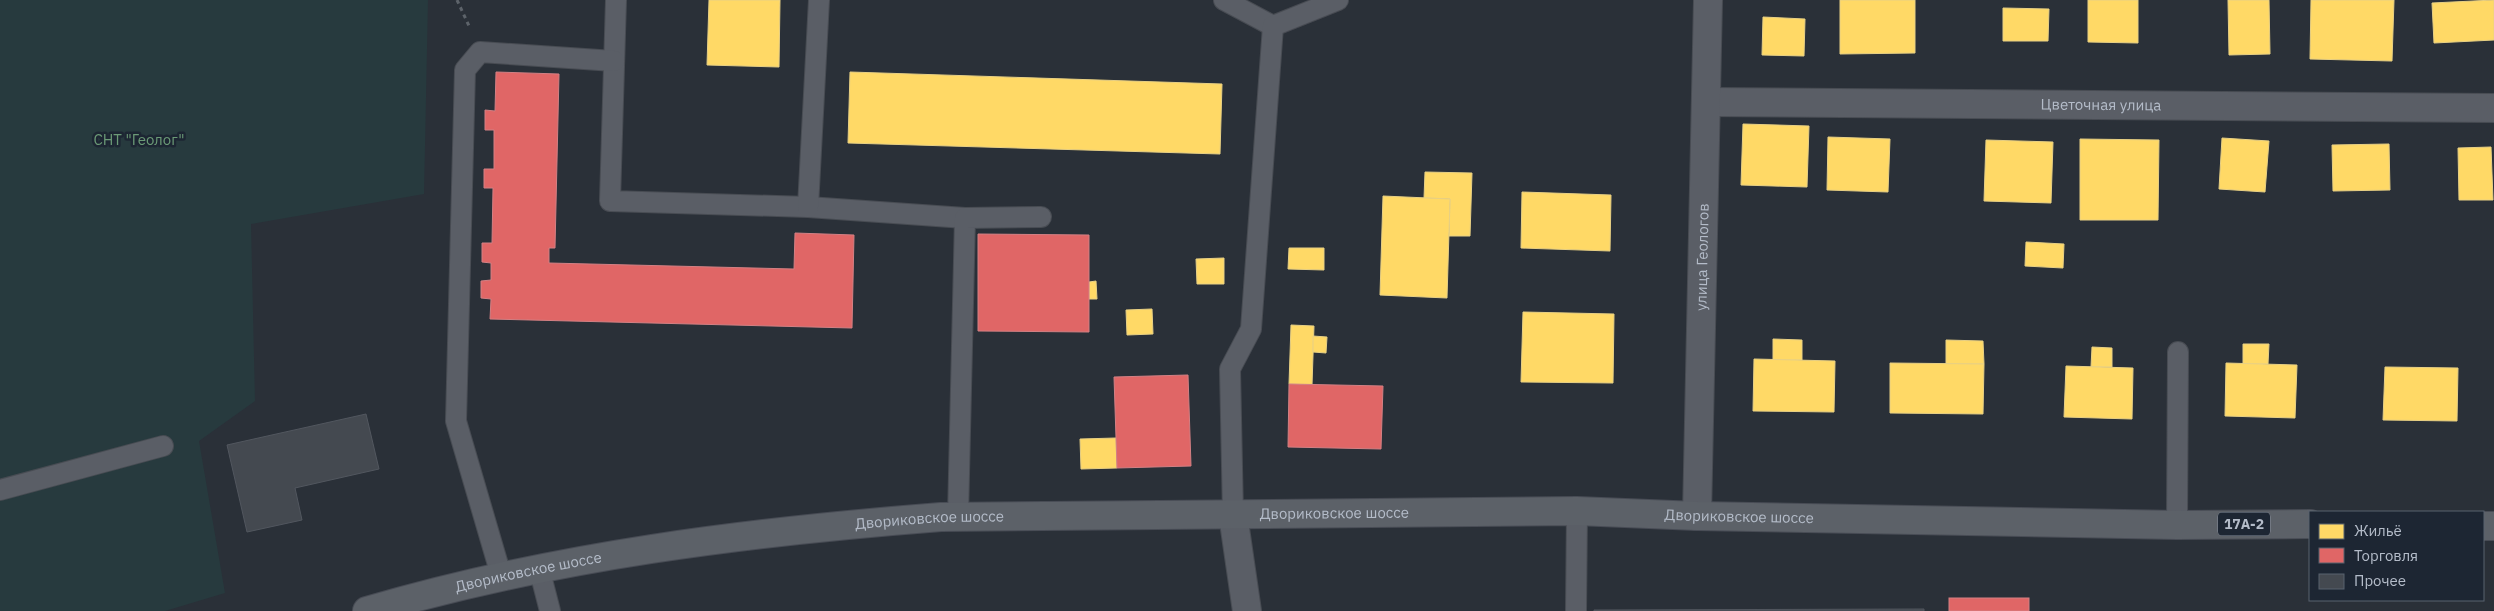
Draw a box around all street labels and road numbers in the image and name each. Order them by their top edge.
street label: Цветочная улица [2041,95,2161,114]
street label: улица Геологов [1691,203,1713,311]
street label: Двориковское шоссе [1260,503,1409,523]
street label: Двориковское шоссе [1664,505,1814,527]
street label: Двориковское шоссе [854,506,1004,533]
road number: 17А-2 [2218,512,2270,536]
street label: Двориковское шоссе [453,547,603,596]

